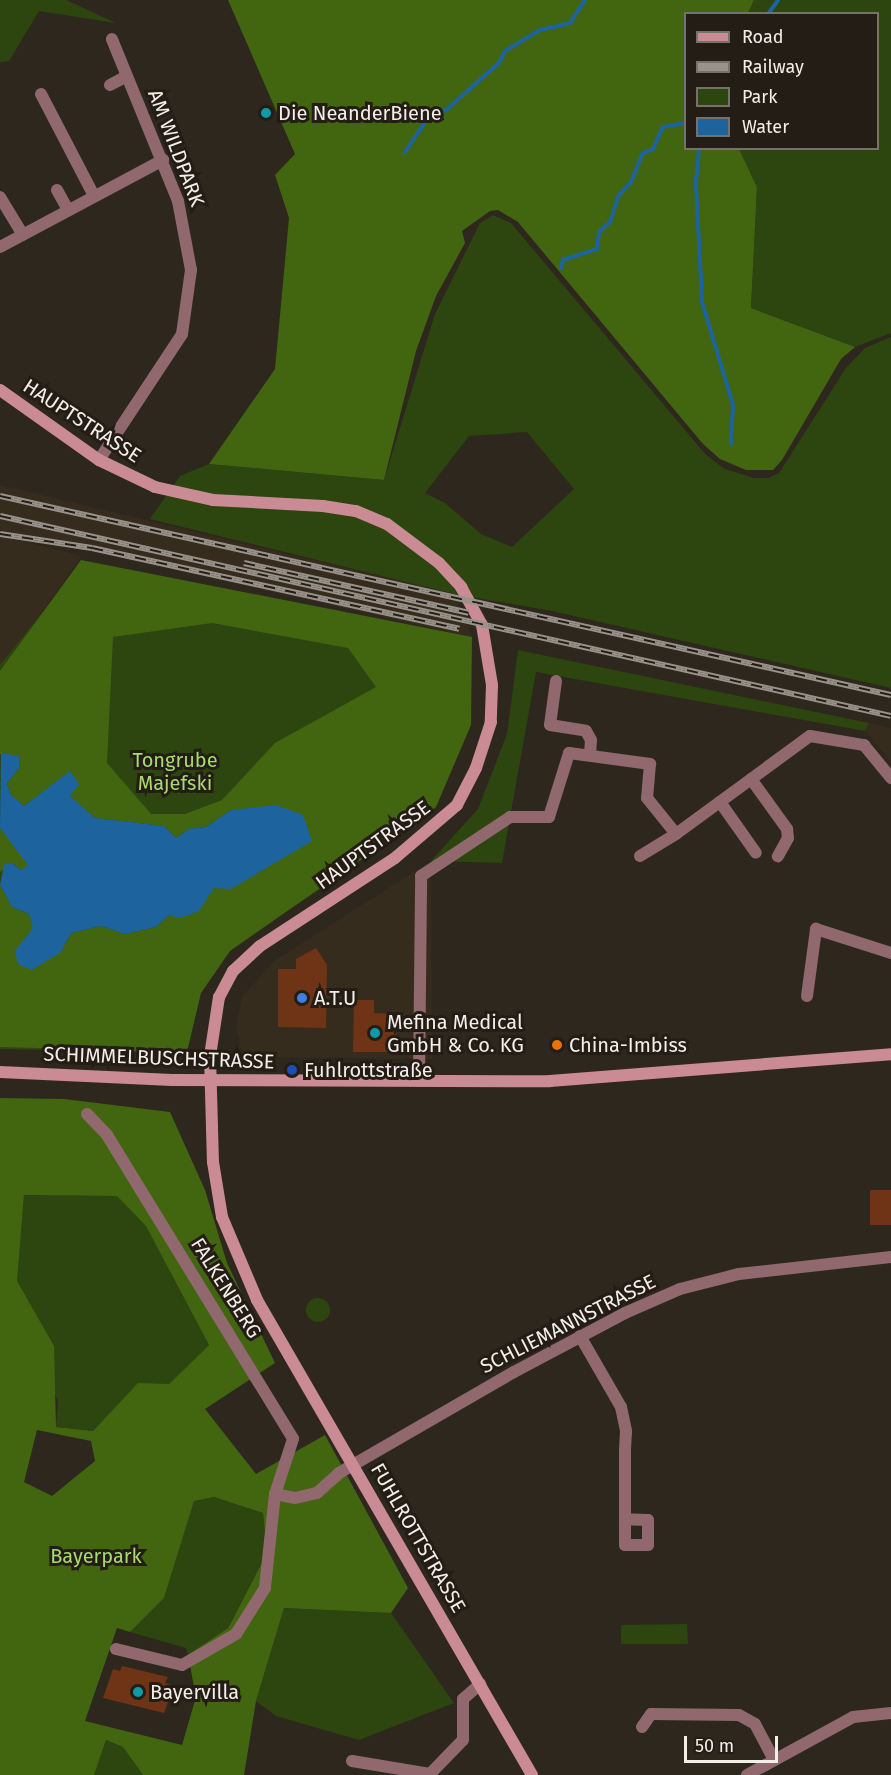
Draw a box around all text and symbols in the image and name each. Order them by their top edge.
legend [684,12,879,150]
text: Road [742,26,784,48]
text: Railway [742,56,804,78]
street label: AM WILDPARK [143,86,209,210]
text: Park [742,86,777,108]
place label: Die NeanderBiene [278,101,442,125]
marker: Die NeanderBiene [259,106,273,120]
text: Water [742,116,789,138]
street label: HAUPTSTRASSE [19,374,145,468]
park label: Tongrube Majefski [132,749,218,796]
street label: HAUPTSTRASSE [311,795,435,895]
place label: A.T.U [314,986,356,1010]
marker: A.T.U [295,991,309,1005]
place label: Mefina Medical GmbH & Co. KG [387,1010,524,1057]
marker: Mefina Medical GmbH & Co. KG [368,1026,382,1040]
place label: China-Imbiss [569,1033,687,1057]
marker: China-Imbiss [550,1038,564,1052]
street label: SCHIMMELBUSCHSTRASSE [43,1042,275,1074]
place label: Fuhlrottstraße [304,1058,433,1082]
marker: Fuhlrottstraße [285,1063,299,1077]
street label: FALKENBERG [186,1233,266,1343]
street label: SCHLIEMANNSTRASSE [476,1269,660,1379]
street label: FUHLROTTSTRASSE [365,1459,471,1617]
park label: Bayerpark [50,1544,142,1568]
place label: Bayervilla [150,1680,239,1704]
marker: Bayervilla [131,1685,145,1699]
scale bar [687,1724,782,1762]
text: 50 m [695,1735,734,1757]

